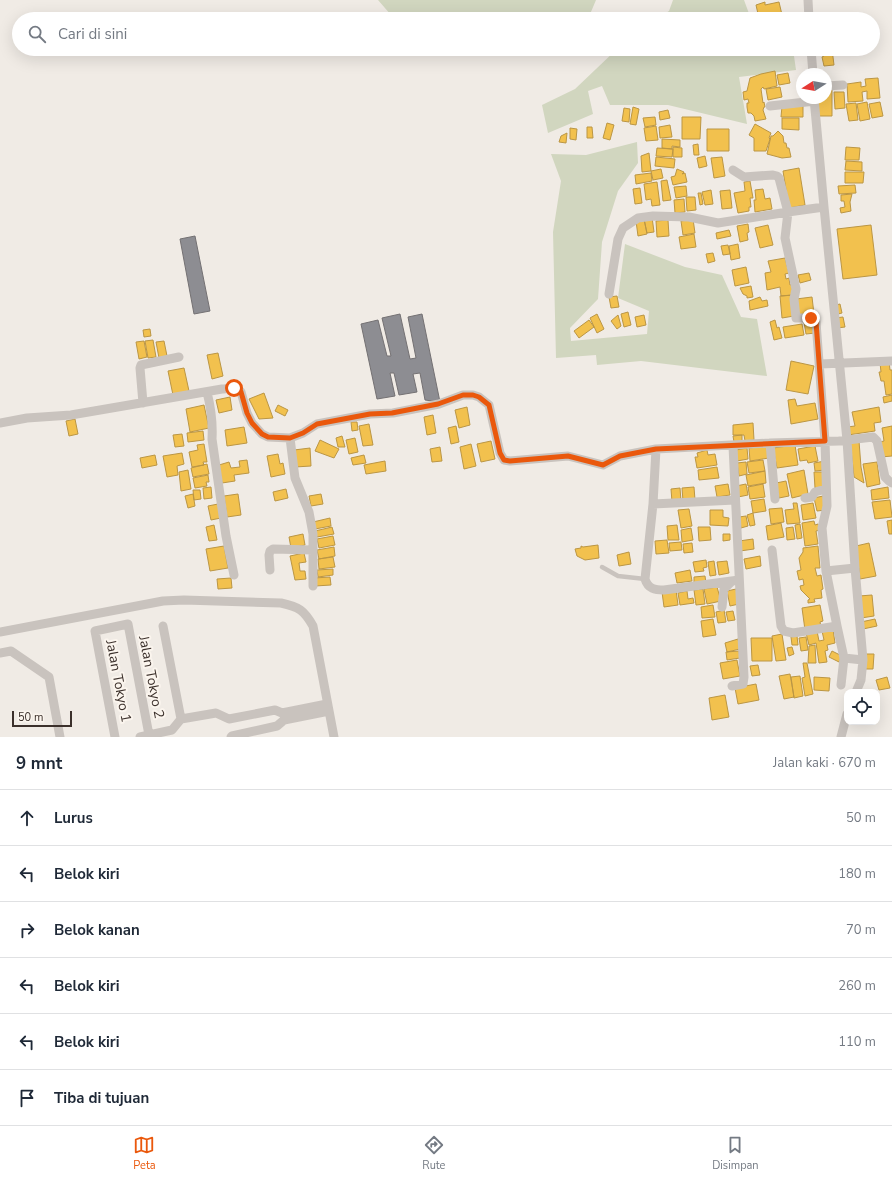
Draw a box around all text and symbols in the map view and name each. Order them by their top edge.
search box [12,12,880,56]
icon: search [26,23,48,45]
text: Cari di sini [58,24,127,44]
north arrow [796,68,832,104]
route end [802,309,820,327]
route start [225,379,243,397]
street label: Jalan Tokyo 2 [134,633,169,720]
street label: Jalan Tokyo 1 [101,637,136,724]
map controls [844,689,880,725]
button: locate [844,689,880,725]
scale bar [12,709,72,728]
text: 50 m [18,710,43,725]
text: 9 mnt [16,752,62,775]
text: Jalan kaki · 670 m [773,754,876,772]
icon: ahead [16,807,38,829]
text: Lurus [54,808,93,828]
text: 50 m [846,809,876,827]
icon: left [16,863,38,885]
text: Belok kiri [54,864,119,884]
text: 180 m [838,865,876,883]
icon: right [16,919,38,941]
text: Belok kanan [54,920,140,940]
text: 70 m [846,921,876,939]
icon: left [16,975,38,997]
text: Belok kiri [54,976,119,996]
text: 260 m [838,977,876,995]
icon: left [16,1031,38,1053]
text: Belok kiri [54,1032,119,1052]
text: 110 m [838,1033,876,1051]
icon: arrive [16,1087,38,1109]
text: Tiba di tujuan [54,1088,149,1108]
tab: Peta [133,1134,156,1173]
tab: Rute [422,1134,445,1173]
tab: Disimpan [712,1134,759,1173]

